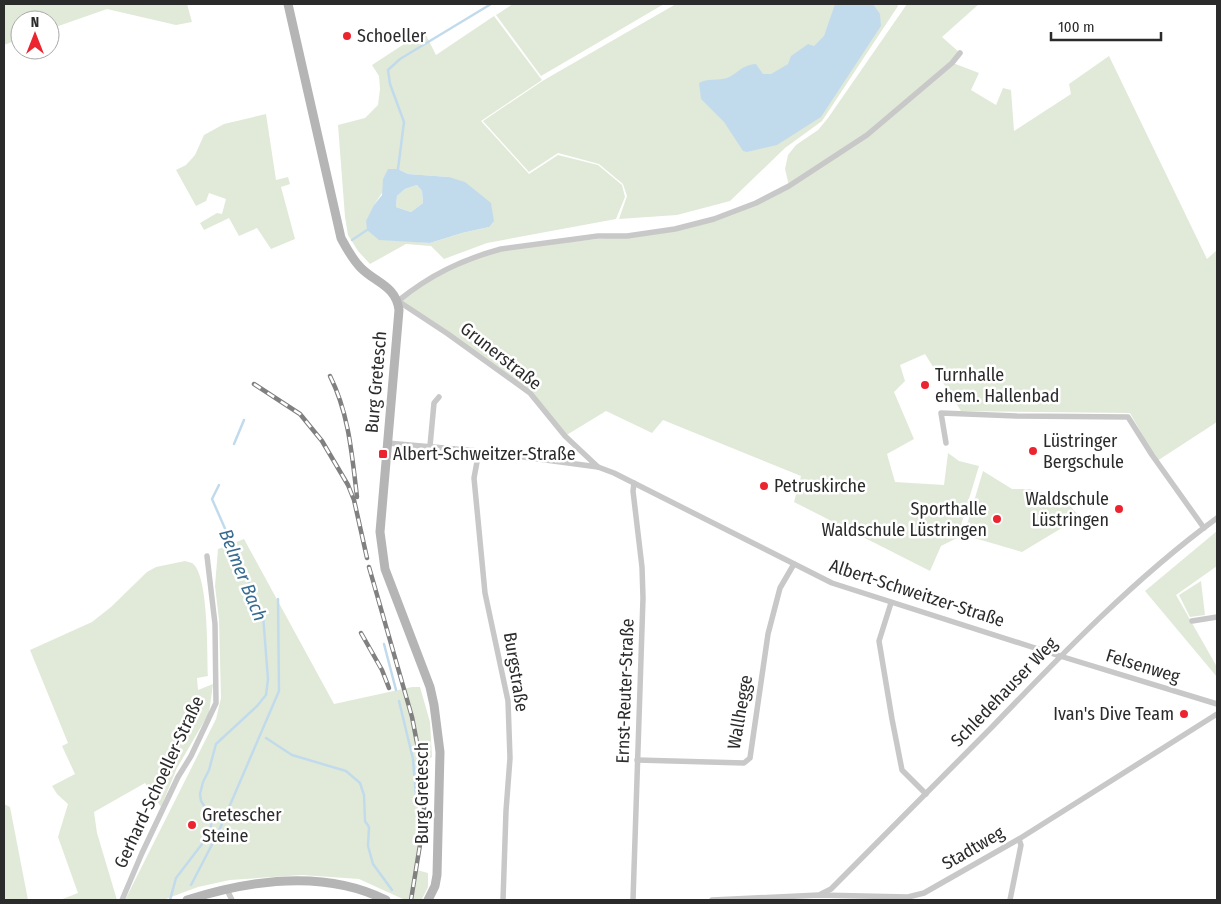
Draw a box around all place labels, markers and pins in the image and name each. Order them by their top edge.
place label: Schoeller [357,25,427,47]
marker: Schoeller [341,30,353,42]
place label: Turnhalle ehem. Hallenbad [935,364,1059,407]
marker: Turnhalle ehem. Hallenbad [919,379,931,391]
place label: Lüstringer Bergschule [1043,430,1124,473]
place label: Albert-Schweitzer-Straße [393,443,576,465]
marker: Lüstringer Bergschule [1027,445,1039,457]
marker: Albert-Schweitzer-Straße [377,448,389,460]
place label: Petruskirche [774,475,866,497]
marker: Petruskirche [758,480,770,492]
place label: Waldschule Lüstringen [1025,488,1109,531]
place label: Sporthalle Waldschule Lüstringen [821,498,987,541]
marker: Waldschule Lüstringen [1113,503,1125,515]
marker: Sporthalle Waldschule Lüstringen [991,513,1003,525]
place label: Ivan's Dive Team [1053,703,1174,725]
marker: Ivan's Dive Team [1178,708,1190,720]
place label: Gretescher Steine [202,804,282,847]
marker: Gretescher Steine [186,819,198,831]

